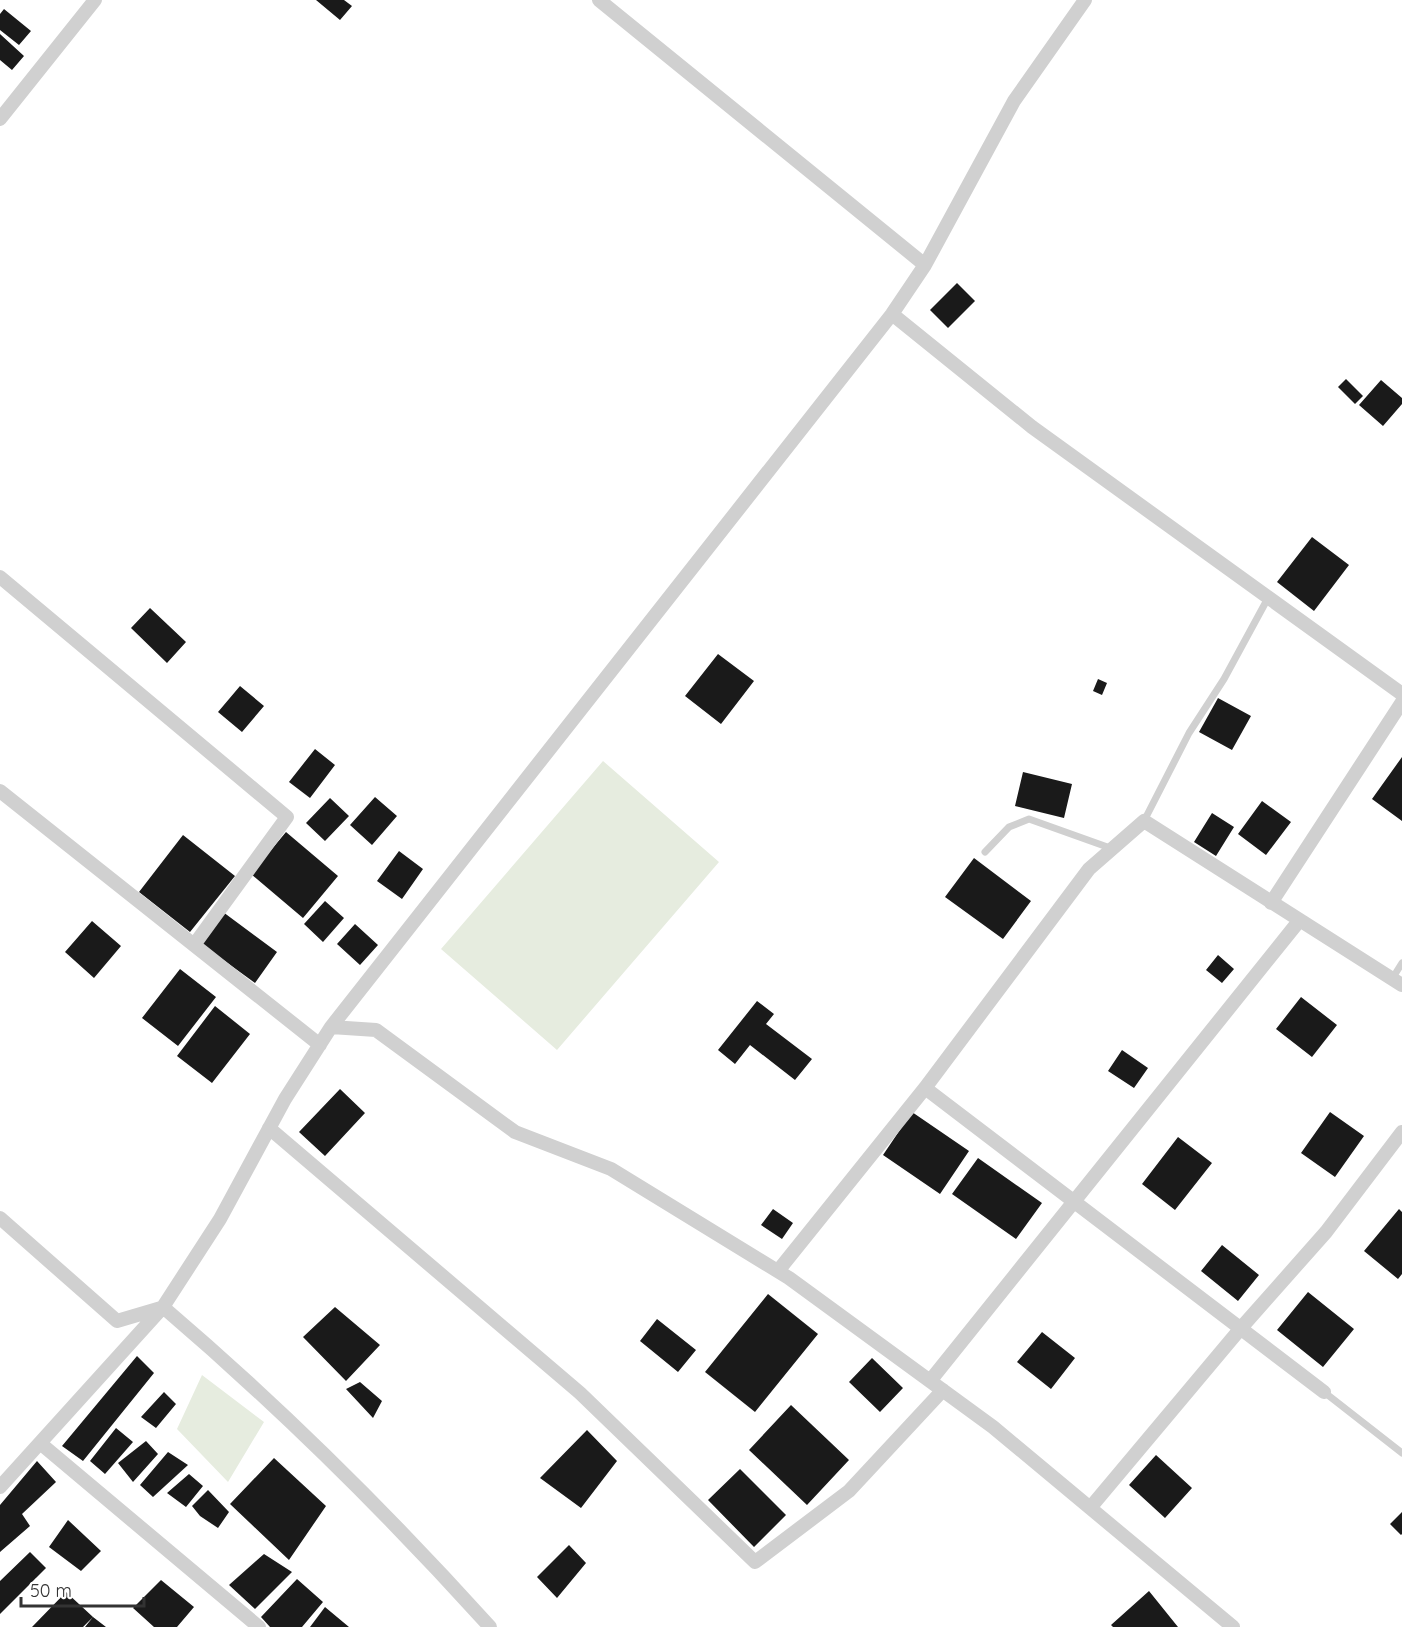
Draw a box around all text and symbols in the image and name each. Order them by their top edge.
scale bar [21,1570,144,1608]
text: 50 m [30,1579,72,1602]

